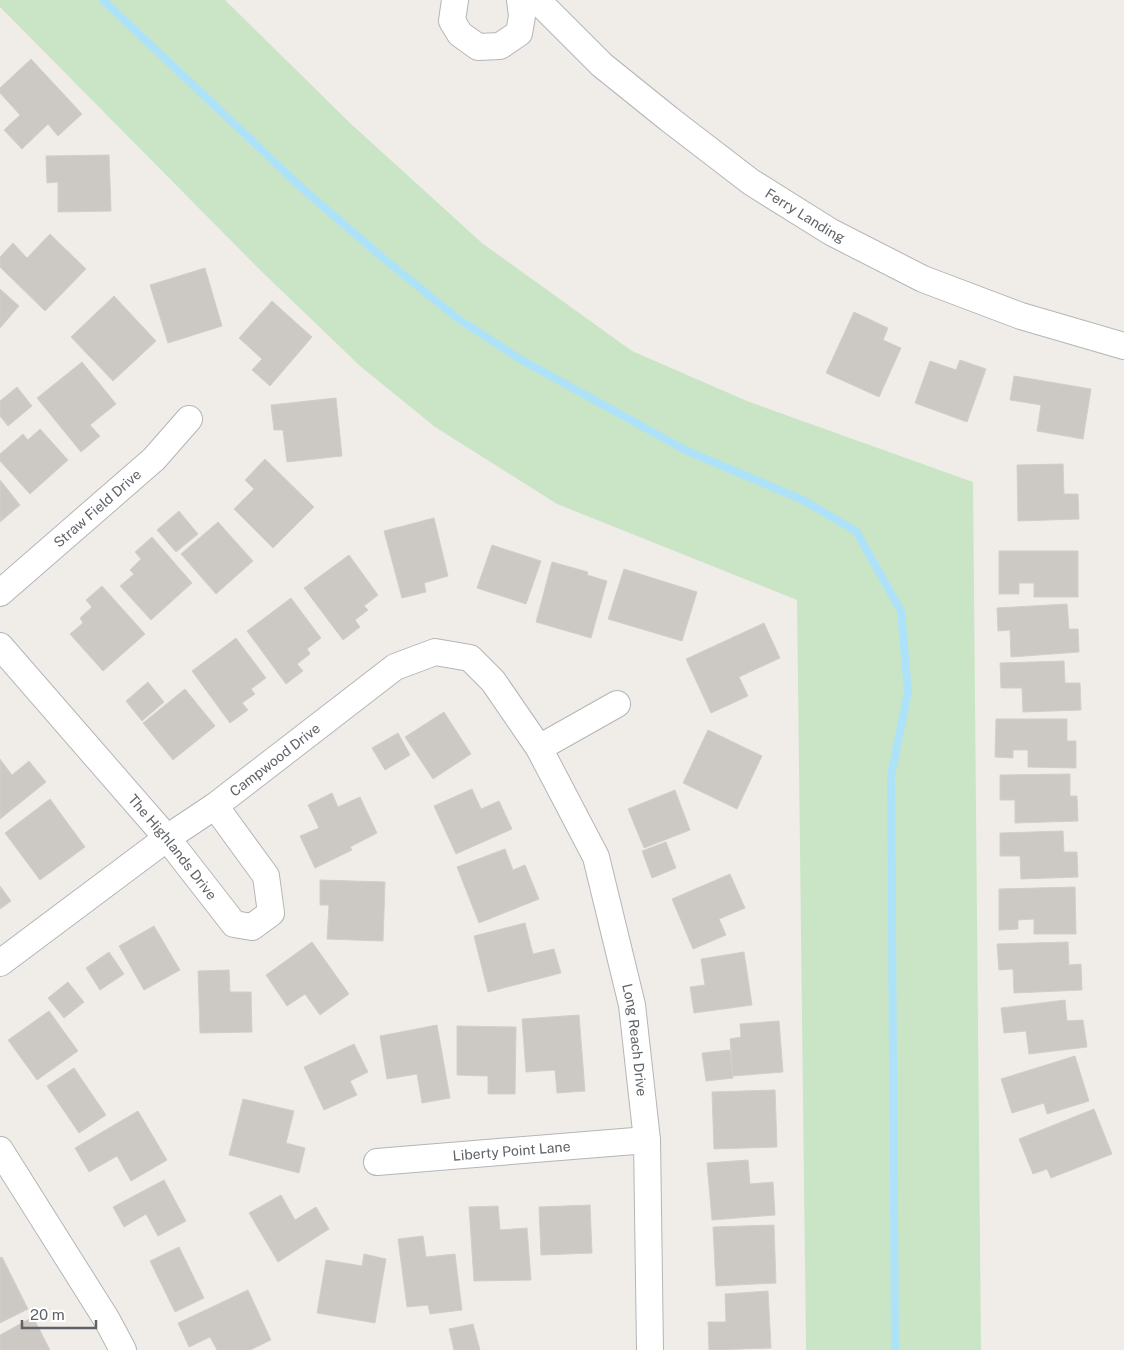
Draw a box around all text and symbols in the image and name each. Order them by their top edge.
street label: Ferry Landing [762,185,848,246]
street label: Straw Field Drive [50,466,144,551]
street label: Campwood Drive [227,720,323,800]
street label: The Highlands Drive [125,791,220,903]
street label: Long Reach Drive [619,982,650,1097]
street label: Liberty Point Lane [452,1138,571,1164]
scale bar [22,1298,96,1330]
text: 20 m [30,1306,65,1323]

